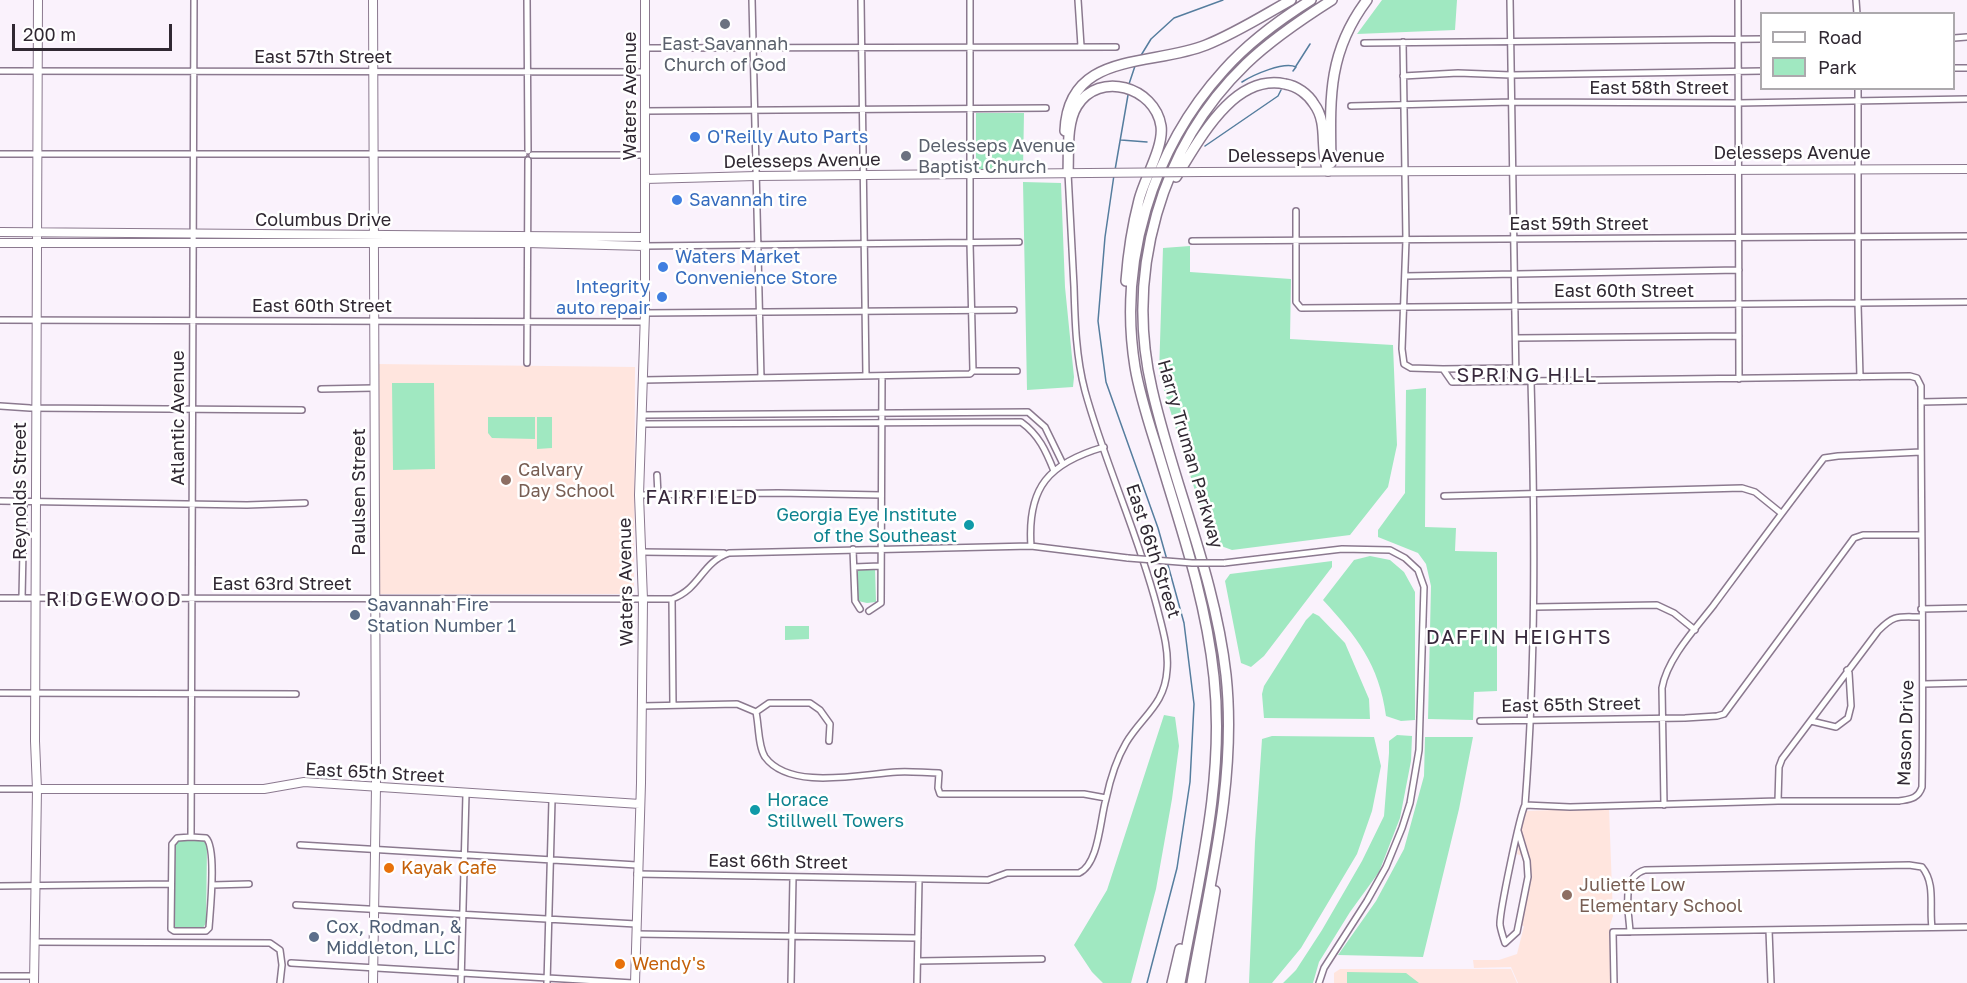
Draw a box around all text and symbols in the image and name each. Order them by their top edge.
scale bar [15,12,176,50]
legend [1760,12,1955,90]
marker: East Savannah Church of God [718,17,732,31]
text: 200 m [23,23,76,45]
text: Road [1818,26,1862,48]
street label: Waters Avenue [619,32,641,160]
place label: East Savannah Church of God [662,33,788,76]
street label: East 57th Street [254,46,392,68]
text: Park [1818,56,1857,78]
street label: East 58th Street [1589,77,1729,99]
place label: O'Reilly Auto Parts [707,126,868,148]
marker: O'Reilly Auto Parts [688,130,702,144]
place label: Delesseps Avenue Baptist Church [918,135,1075,178]
street label: Delesseps Avenue [1713,142,1871,164]
street label: Delesseps Avenue [1227,145,1385,167]
street label: Delesseps Avenue [723,149,881,173]
marker: Delesseps Avenue Baptist Church [899,149,913,163]
place label: Savannah tire [689,189,807,211]
marker: Savannah tire [670,193,684,207]
street label: Columbus Drive [255,209,391,231]
street label: East 59th Street [1509,213,1649,235]
place label: Waters Market Convenience Store [675,246,838,288]
marker: Waters Market Convenience Store [656,260,670,274]
place label: Integrity auto repair [556,276,650,318]
street label: East 60th Street [1554,280,1694,302]
marker: Integrity auto repair [655,290,669,304]
street label: East 60th Street [252,295,392,317]
street label: Atlantic Avenue [167,350,189,486]
street label: Harry Truman Parkway [1153,357,1227,551]
district label: SPRING HILL [1457,364,1597,388]
street label: Reynolds Street [9,422,31,560]
street label: Paulsen Street [348,428,370,556]
place label: Calvary Day School [518,459,615,502]
marker: Calvary Day School [499,473,513,487]
street label: East 66th Street [1121,481,1185,621]
district label: FAIRFIELD [645,486,759,510]
place label: Georgia Eye Institute of the Southeast [776,504,957,546]
street label: Waters Avenue [614,517,638,647]
marker: Georgia Eye Institute of the Southeast [962,518,976,532]
street label: East 63rd Street [212,573,352,595]
district label: RIDGEWOOD [46,588,182,612]
place label: Savannah Fire Station Number 1 [367,594,516,636]
marker: Savannah Fire Station Number 1 [348,608,362,622]
district label: DAFFIN HEIGHTS [1426,626,1612,650]
street label: Mason Drive [1893,680,1919,786]
street label: East 65th Street [1501,693,1641,717]
street label: East 65th Street [305,759,445,787]
place label: Horace Stillwell Towers [767,789,904,832]
marker: Horace Stillwell Towers [748,803,762,817]
street label: East 66th Street [708,850,848,874]
place label: Kayak Cafe [401,857,497,879]
marker: Kayak Cafe [382,861,396,875]
place label: Juliette Low Elementary School [1579,874,1743,916]
marker: Juliette Low Elementary School [1560,888,1574,902]
place label: Cox, Rodman, & Middleton, LLC [326,916,462,958]
marker: Cox, Rodman, & Middleton, LLC [307,930,321,944]
place label: Wendy's [632,953,705,975]
marker: Wendy's [613,957,627,971]

